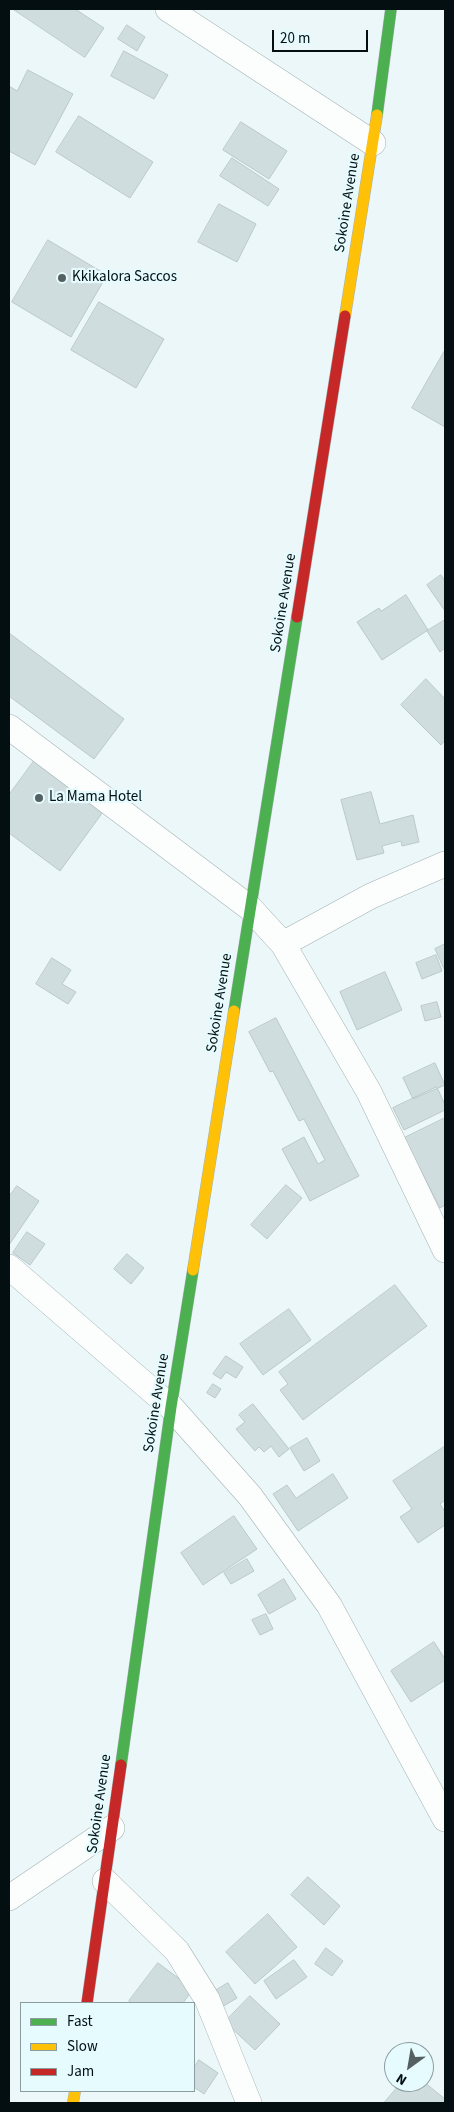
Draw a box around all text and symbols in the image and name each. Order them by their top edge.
scale bar [274,20,370,52]
text: 20 m [280,28,310,49]
street label: Sokoine Avenue [331,152,365,254]
place label: Kkikalora Saccos [72,269,177,287]
marker: Kkikalora Saccos [56,272,68,284]
street label: Sokoine Avenue [267,552,301,654]
place label: La Mama Hotel [49,789,142,807]
marker: La Mama Hotel [33,792,45,804]
street label: Sokoine Avenue [203,952,237,1054]
street label: Sokoine Avenue [140,1352,174,1454]
street label: Sokoine Avenue [84,1753,116,1855]
legend [20,2002,195,2092]
text: Fast [67,2011,93,2032]
text: Slow [67,2036,98,2057]
north arrow [384,2042,434,2092]
text: Jam [67,2061,94,2082]
text: N [392,2068,411,2090]

